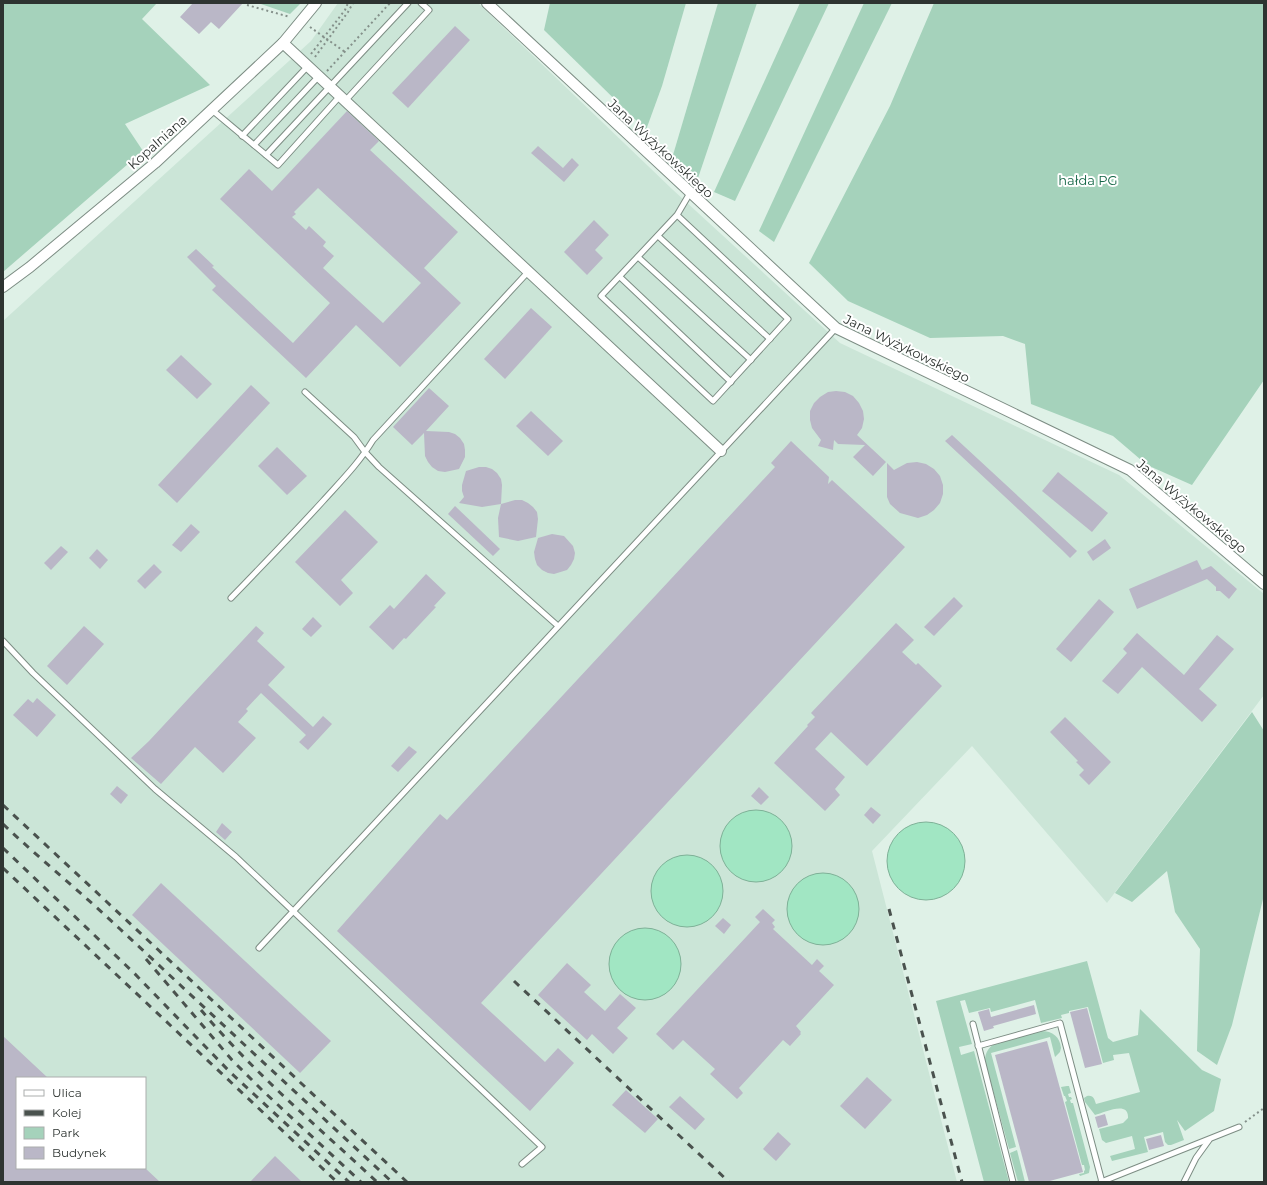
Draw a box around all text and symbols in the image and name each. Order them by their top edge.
street label: Jana Wyżykowskiego [604,94,717,201]
street label: Kopalniana [124,111,190,173]
park label: hałda PG [1058,172,1118,188]
street label: Jana Wyżykowskiego [840,310,973,385]
street label: Jana Wyżykowskiego [1133,455,1250,557]
legend [16,1077,146,1169]
text: Ulica [52,1085,82,1100]
text: Kolej [52,1105,81,1120]
text: Park [52,1125,80,1140]
text: Budynek [52,1145,107,1160]

